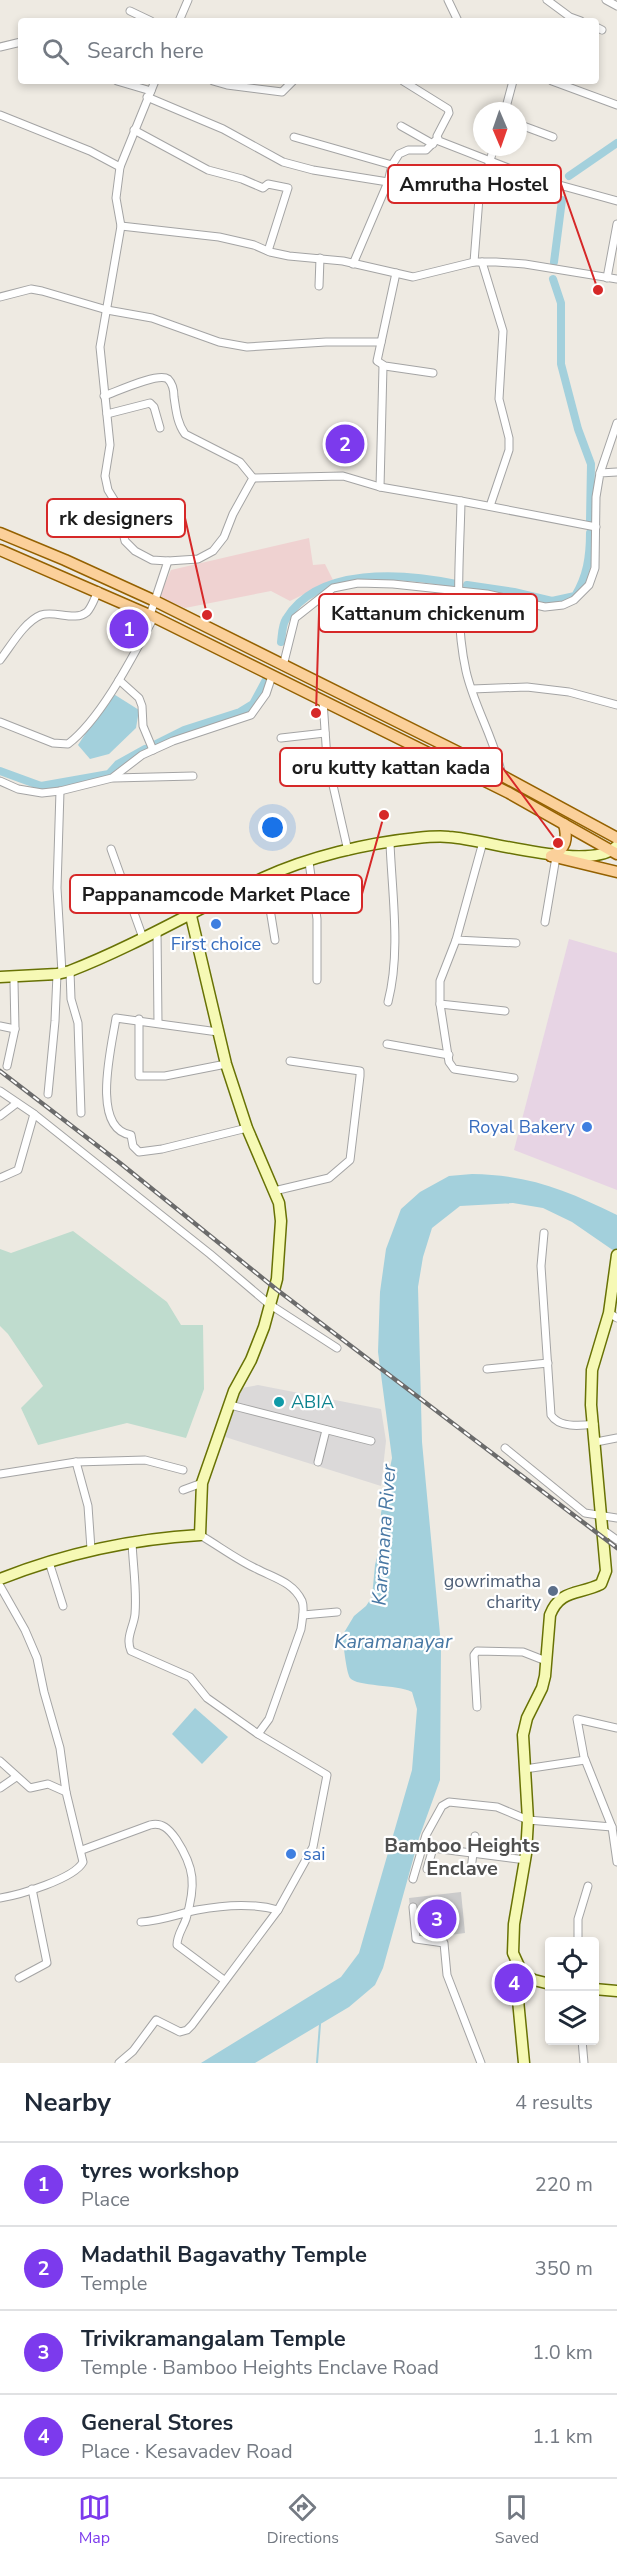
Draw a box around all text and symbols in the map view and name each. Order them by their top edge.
search box [18,18,599,84]
icon: search [39,35,72,68]
text: Search here [87,36,204,66]
north arrow [473,102,527,156]
callout: Amrutha Hostel [388,165,561,203]
text: Amrutha Hostel [400,171,549,198]
pin: 2 [326,422,364,466]
callout: rk designers [47,499,185,537]
text: rk designers [59,505,173,532]
callout: Kattanum chickenum [319,594,537,632]
text: Kattanum chickenum [331,600,525,627]
pin: 1 [110,606,148,652]
callout: oru kutty kattan kada [280,748,502,786]
text: oru kutty kattan kada [292,754,490,781]
your location [258,813,287,842]
callout: Pappanamcode Market Place [70,875,362,913]
text: Pappanamcode Market Place [82,881,350,908]
marker: First choice [209,917,223,931]
place label: First choice [171,932,261,956]
place label: Royal Bakery [468,1115,576,1139]
marker: Royal Bakery [580,1120,594,1134]
place label: ABIA [291,1390,334,1414]
marker: ABIA [272,1395,286,1409]
water label: Karamana River [366,1463,402,1607]
place label: gowrimatha charity [444,1569,542,1614]
marker: gowrimatha charity [546,1584,560,1598]
water label: Karamanayar [334,1628,453,1655]
district label: Bamboo Heights Enclave [384,1832,540,1882]
place label: sai [303,1842,325,1866]
marker: sai [284,1847,298,1861]
pin: 3 [418,1896,456,1942]
map controls [545,1937,599,2045]
button: locate [545,1937,599,1991]
pin: 4 [494,1960,534,2006]
button: layers [545,1991,599,2045]
text: Nearby [24,2085,111,2120]
text: 4 results [515,2089,593,2116]
text: tyres workshop [81,2156,239,2186]
text: 1 [38,2171,50,2198]
text: 220 m [535,2171,593,2198]
text: Place [81,2186,130,2213]
text: Madathil Bagavathy Temple [81,2240,367,2270]
text: 2 [38,2255,50,2282]
text: 350 m [535,2255,593,2282]
text: Temple [81,2270,147,2297]
text: Trivikramangalam Temple [81,2324,346,2354]
text: 3 [38,2339,50,2366]
text: 1.0 km [532,2339,593,2366]
text: Temple · Bamboo Heights Enclave Road [81,2354,439,2381]
text: General Stores [81,2408,233,2438]
text: 4 [38,2423,50,2450]
text: 1.1 km [532,2423,593,2450]
text: Place · Kesavadev Road [81,2438,293,2465]
tab: Map [78,2491,111,2549]
tab: Directions [267,2491,339,2549]
tab: Saved [495,2491,539,2549]

